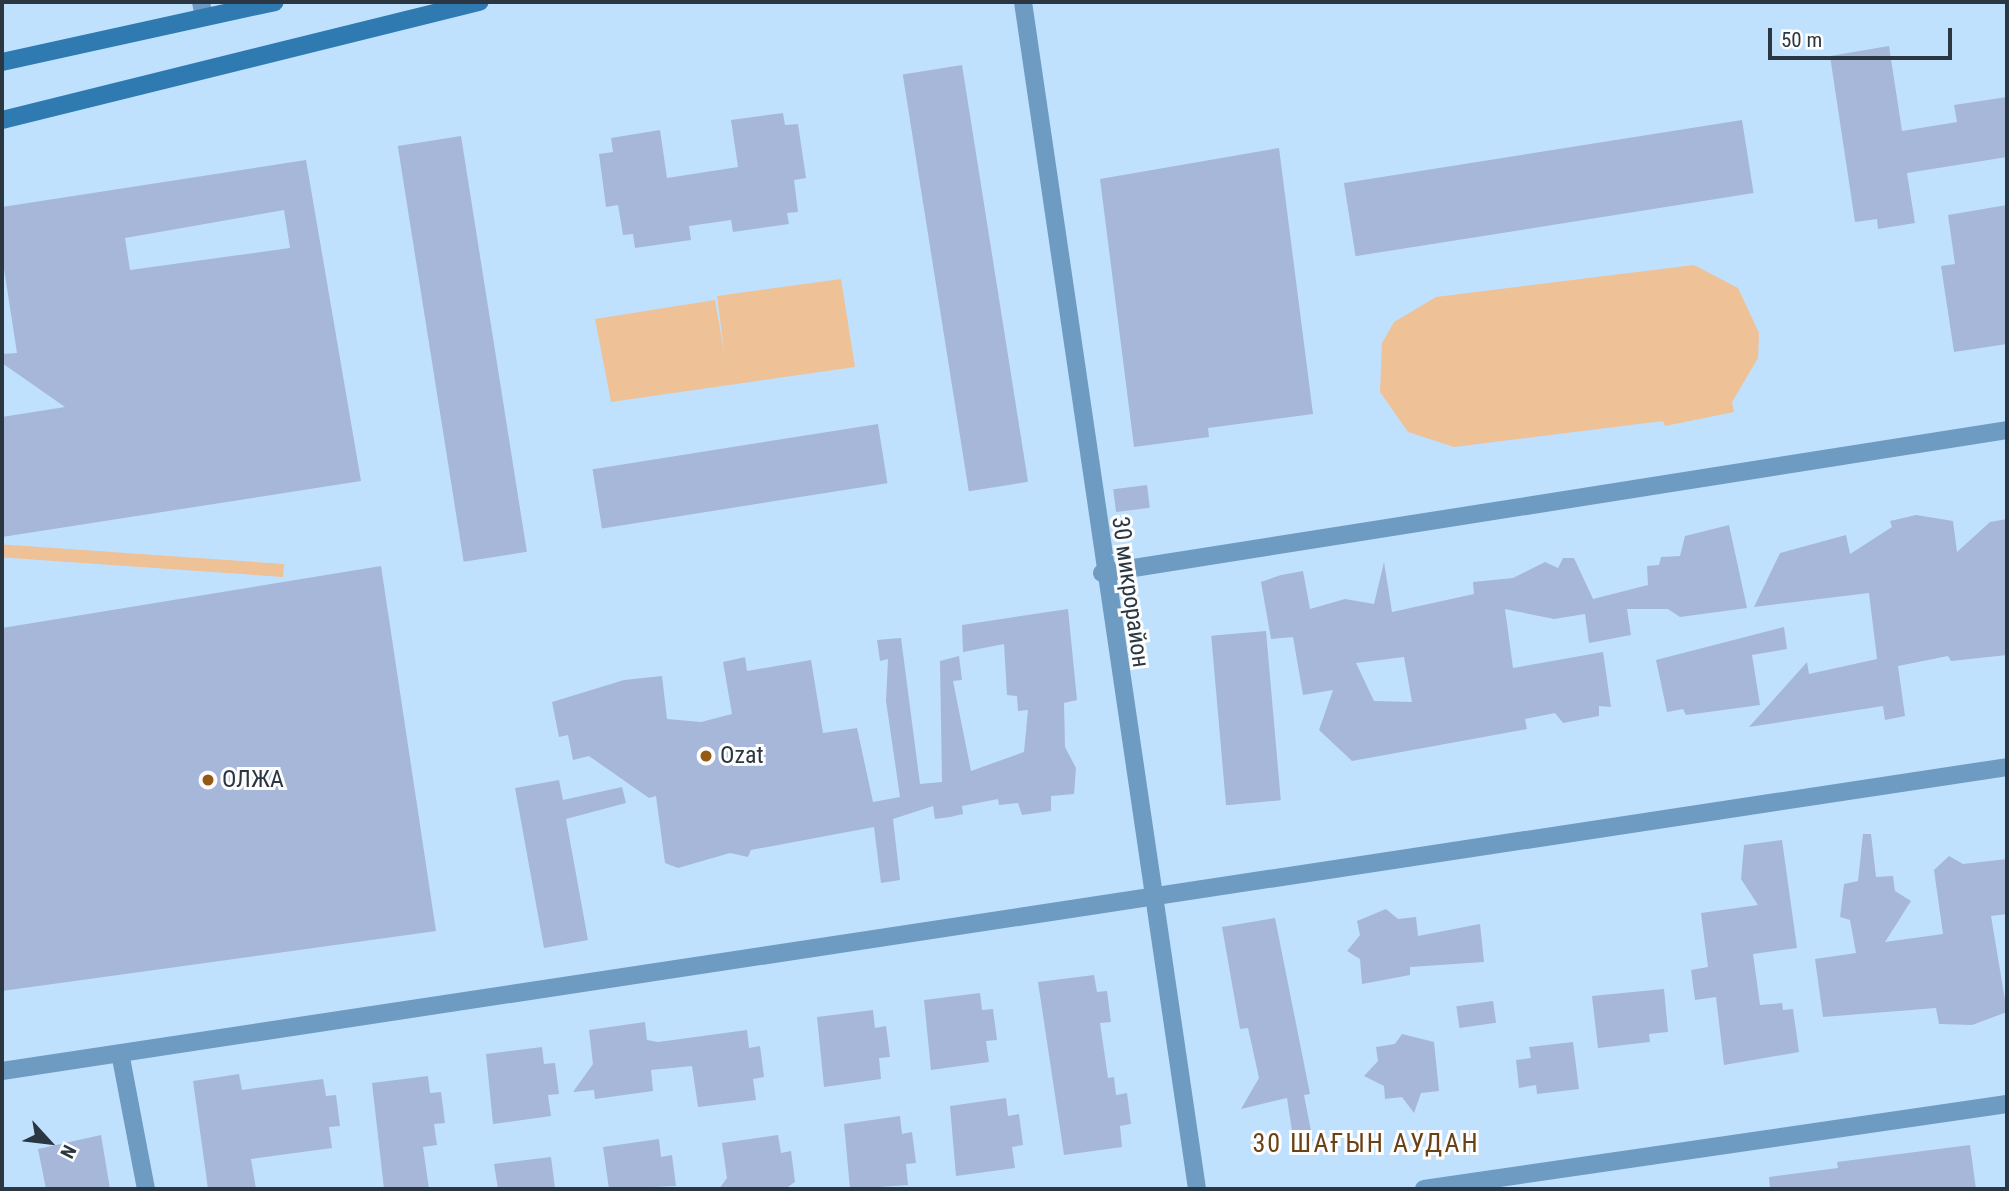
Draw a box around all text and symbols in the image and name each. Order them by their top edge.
scale bar [1771,14,1955,58]
text: 50 m [1781,28,1822,52]
street label: 30 микрорайон [1105,515,1155,669]
place label: Ozat [720,742,764,770]
marker: Ozat [698,748,714,764]
place label: ОЛЖА [222,766,284,794]
marker: ОЛЖА [200,772,216,788]
north arrow [14,1107,84,1177]
district label: 30 ШАҒЫН АУДАН [1254,1128,1478,1160]
text: N [55,1141,81,1162]

